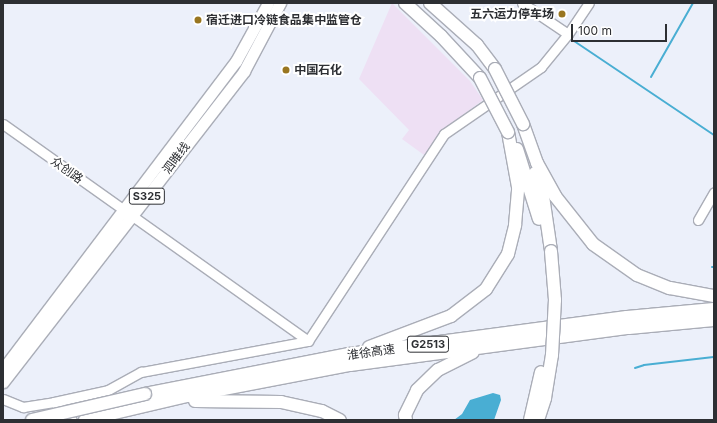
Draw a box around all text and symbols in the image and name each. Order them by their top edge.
place label: 五六运力停车场 [470,7,554,21]
marker: 五六运力停车场 [557,9,567,19]
place label: 宿迁进口冷链食品集中监管仓 [206,13,362,27]
marker: 宿迁进口冷链食品集中监管仓 [193,15,203,25]
scale bar [573,16,669,42]
text: 100 m [578,23,612,38]
place label: 中国石化 [294,63,342,77]
marker: 中国石化 [281,65,291,75]
street label: 泗睢线 [159,139,193,177]
street label: 众创路 [48,154,86,186]
road number: S325 [128,187,166,205]
road number: G2513 [406,335,450,353]
street label: 淮徐高速 [346,342,396,362]

